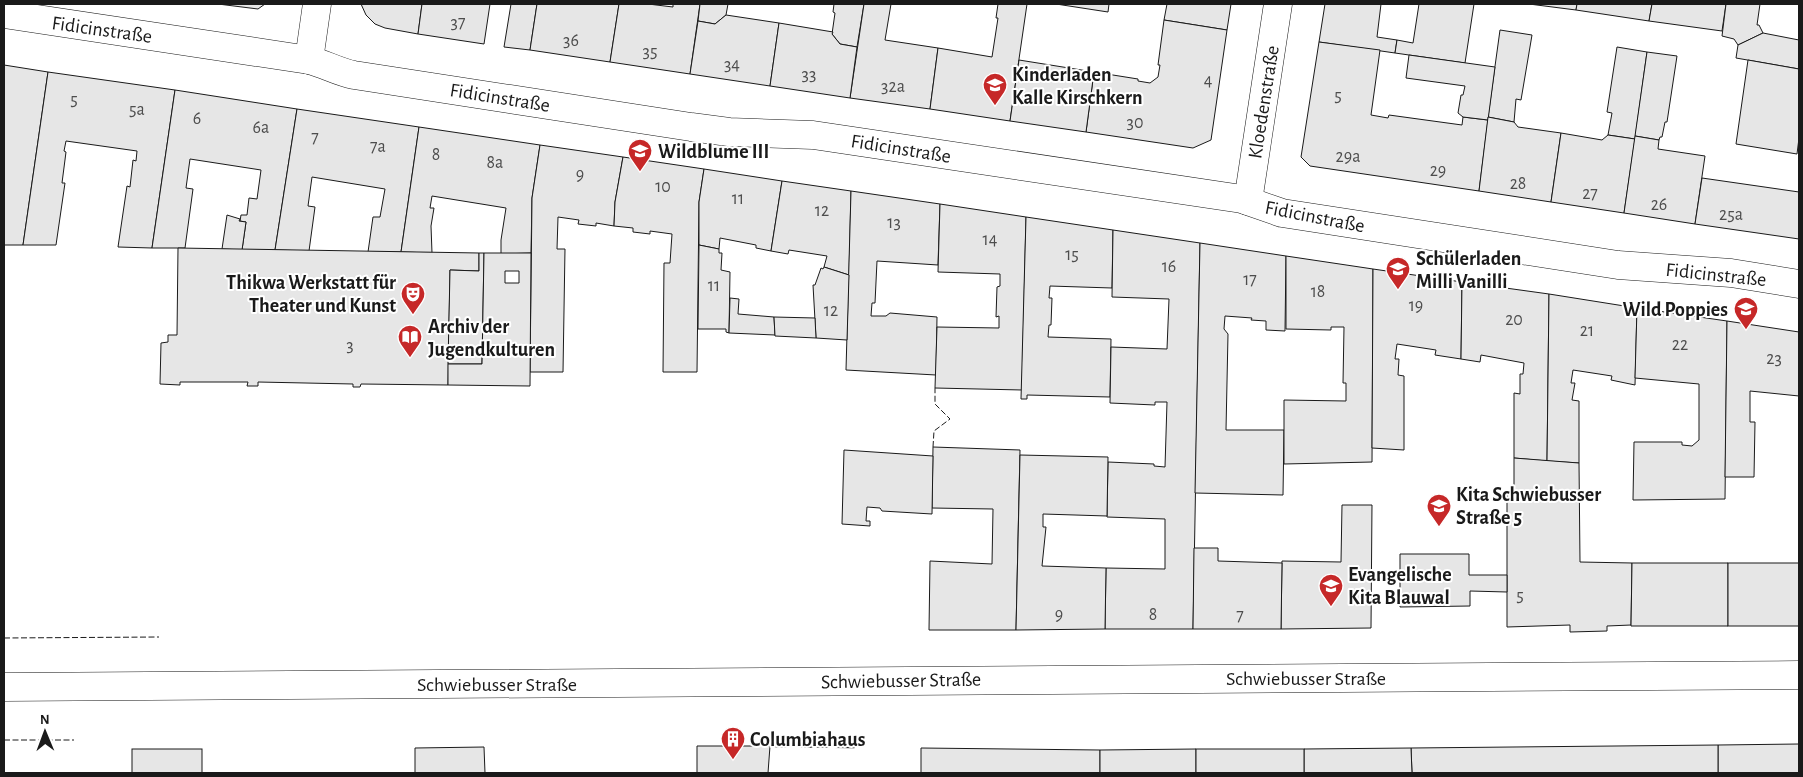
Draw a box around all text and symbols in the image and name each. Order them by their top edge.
street label: Fidicinstraße [50,13,153,47]
house number: 37 [451,14,465,32]
house number: 36 [563,32,579,50]
house number: 35 [643,43,657,61]
street label: Kloedenstraße [1245,44,1283,160]
house number: 34 [724,56,740,74]
place label: Kinderladen Kalle Kirschkern [1012,65,1142,108]
house number: 33 [802,66,816,84]
school or university icon: Kinderladen Kalle Kirschkern [982,72,1008,106]
house number: 4 [1204,72,1213,90]
house number: 32a [881,78,905,96]
street label: Fidicinstraße [448,80,551,116]
house number: 5 [1334,87,1342,105]
house number: 5 [70,91,78,109]
house number: 5a [129,101,145,119]
house number: 6 [193,110,201,128]
house number: 30 [1127,114,1143,132]
house number: 6a [253,119,269,137]
house number: 7 [311,129,319,147]
street label: Fidicinstraße [849,131,952,167]
house number: 7a [370,138,386,156]
school or university icon: Wildblume III [627,138,653,172]
place label: Wildblume III [658,142,769,162]
house number: 8 [432,146,440,164]
house number: 29a [1336,148,1360,166]
house number: 8a [487,154,503,172]
house number: 29 [1430,162,1446,180]
house number: 9 [576,166,584,184]
house number: 28 [1510,175,1526,193]
house number: 10 [655,178,671,196]
house number: 27 [1582,185,1598,203]
house number: 11 [732,190,744,208]
house number: 26 [1651,196,1667,214]
street label: Fidicinstraße [1263,198,1366,236]
house number: 12 [815,202,829,220]
house number: 25a [1719,206,1743,224]
house number: 13 [887,214,901,232]
house number: 14 [983,231,998,249]
house number: 15 [1065,246,1079,264]
place label: Schülerladen Milli Vanilli [1416,249,1521,292]
school or university icon: Schülerladen Milli Vanilli [1385,256,1411,290]
house number: 16 [1162,258,1176,276]
street label: Fidicinstraße [1665,260,1767,290]
house number: 17 [1243,271,1257,289]
place label: Thikwa Werkstatt für Theater und Kunst [226,273,396,316]
house number: 11 [708,277,720,295]
theatre icon: Thikwa Werkstatt für Theater und Kunst [400,281,426,315]
house number: 18 [1311,283,1325,301]
school or university icon: Wild Poppies [1733,296,1759,330]
house number: 19 [1409,297,1423,315]
place label: Wild Poppies [1623,300,1728,320]
house number: 12 [824,302,838,320]
house number: 20 [1505,311,1523,329]
place label: Archiv der Jugendkulturen [428,317,555,360]
house number: 21 [1580,322,1594,340]
library icon: Archiv der Jugendkulturen [397,324,423,358]
house number: 22 [1672,336,1688,354]
house number: 3 [346,337,354,355]
house number: 23 [1766,350,1782,368]
place label: Kita Schwiebusser Straße 5 [1456,485,1601,528]
school or university icon: Kita Schwiebusser Straße 5 [1426,493,1452,527]
place label: Evangelische Kita Blauwal [1348,565,1452,608]
school or university icon: Evangelische Kita Blauwal [1318,573,1344,607]
house number: 5 [1516,587,1524,605]
house number: 9 [1055,606,1063,624]
house number: 8 [1149,606,1157,624]
house number: 7 [1236,607,1244,625]
street label: Schwiebusser Straße [1226,669,1386,689]
street label: Schwiebusser Straße [821,670,981,692]
street label: Schwiebusser Straße [417,675,577,695]
north arrow [20,707,70,757]
text: N [40,713,50,727]
building icon: Columbiahaus [720,726,746,760]
place label: Columbiahaus [750,730,866,750]

